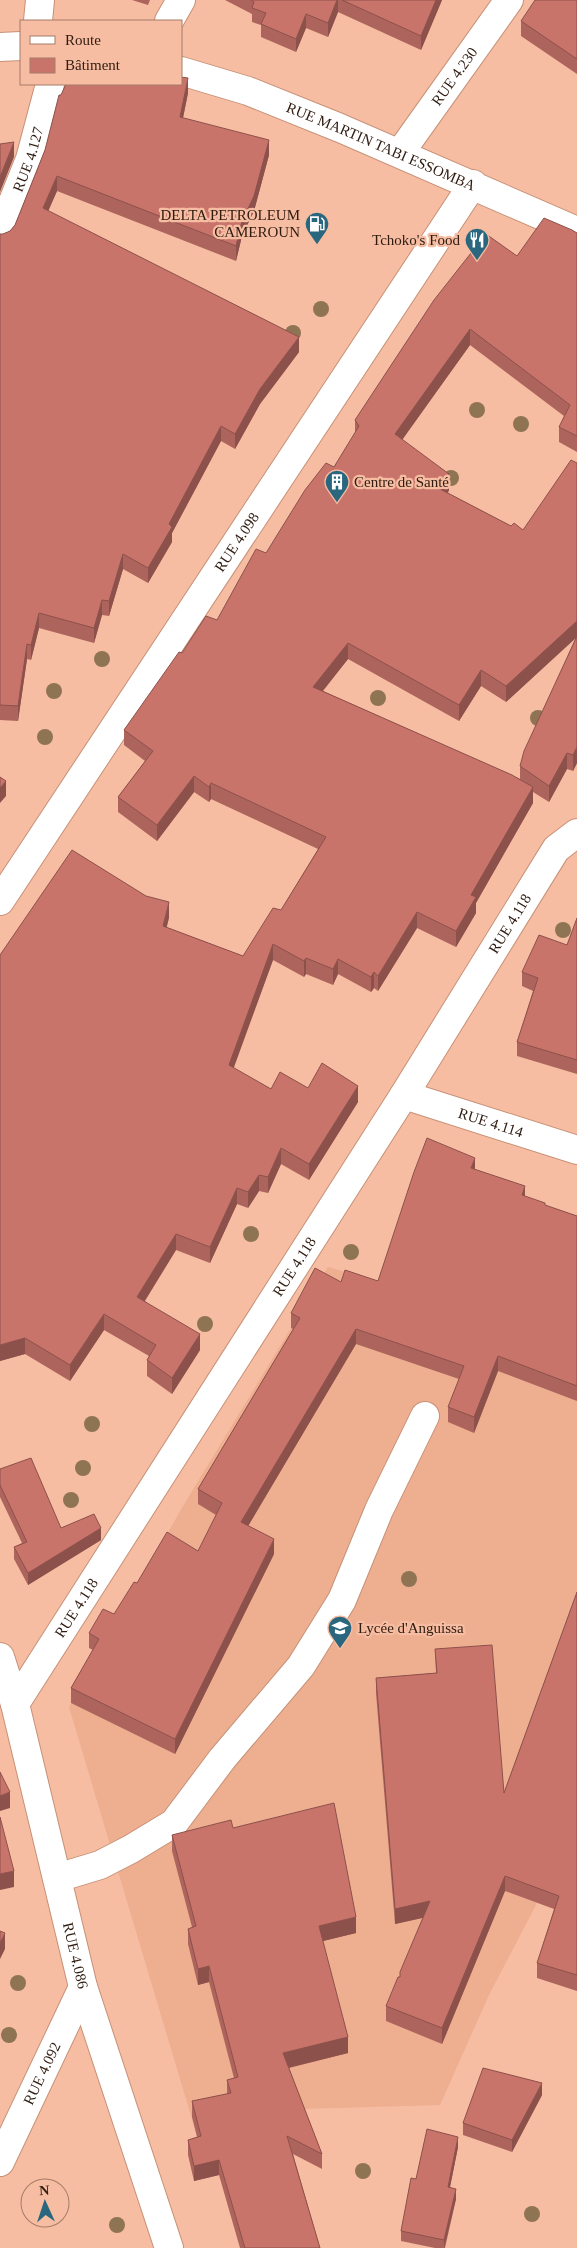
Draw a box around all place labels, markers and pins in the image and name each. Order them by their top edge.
place label: DELTA PETROLEUM CAMEROUN [161,207,300,240]
fuel station icon: DELTA PETROLEUM CAMEROUN [304,211,330,245]
restaurant icon: Tchoko's Food [464,227,490,261]
place label: Tchoko's Food [372,232,460,248]
building icon: Centre de Santé [324,469,350,503]
place label: Centre de Santé [354,474,449,490]
school or university icon: Lycée d'Anguissa [327,1615,353,1649]
place label: Lycée d'Anguissa [358,1620,464,1636]

